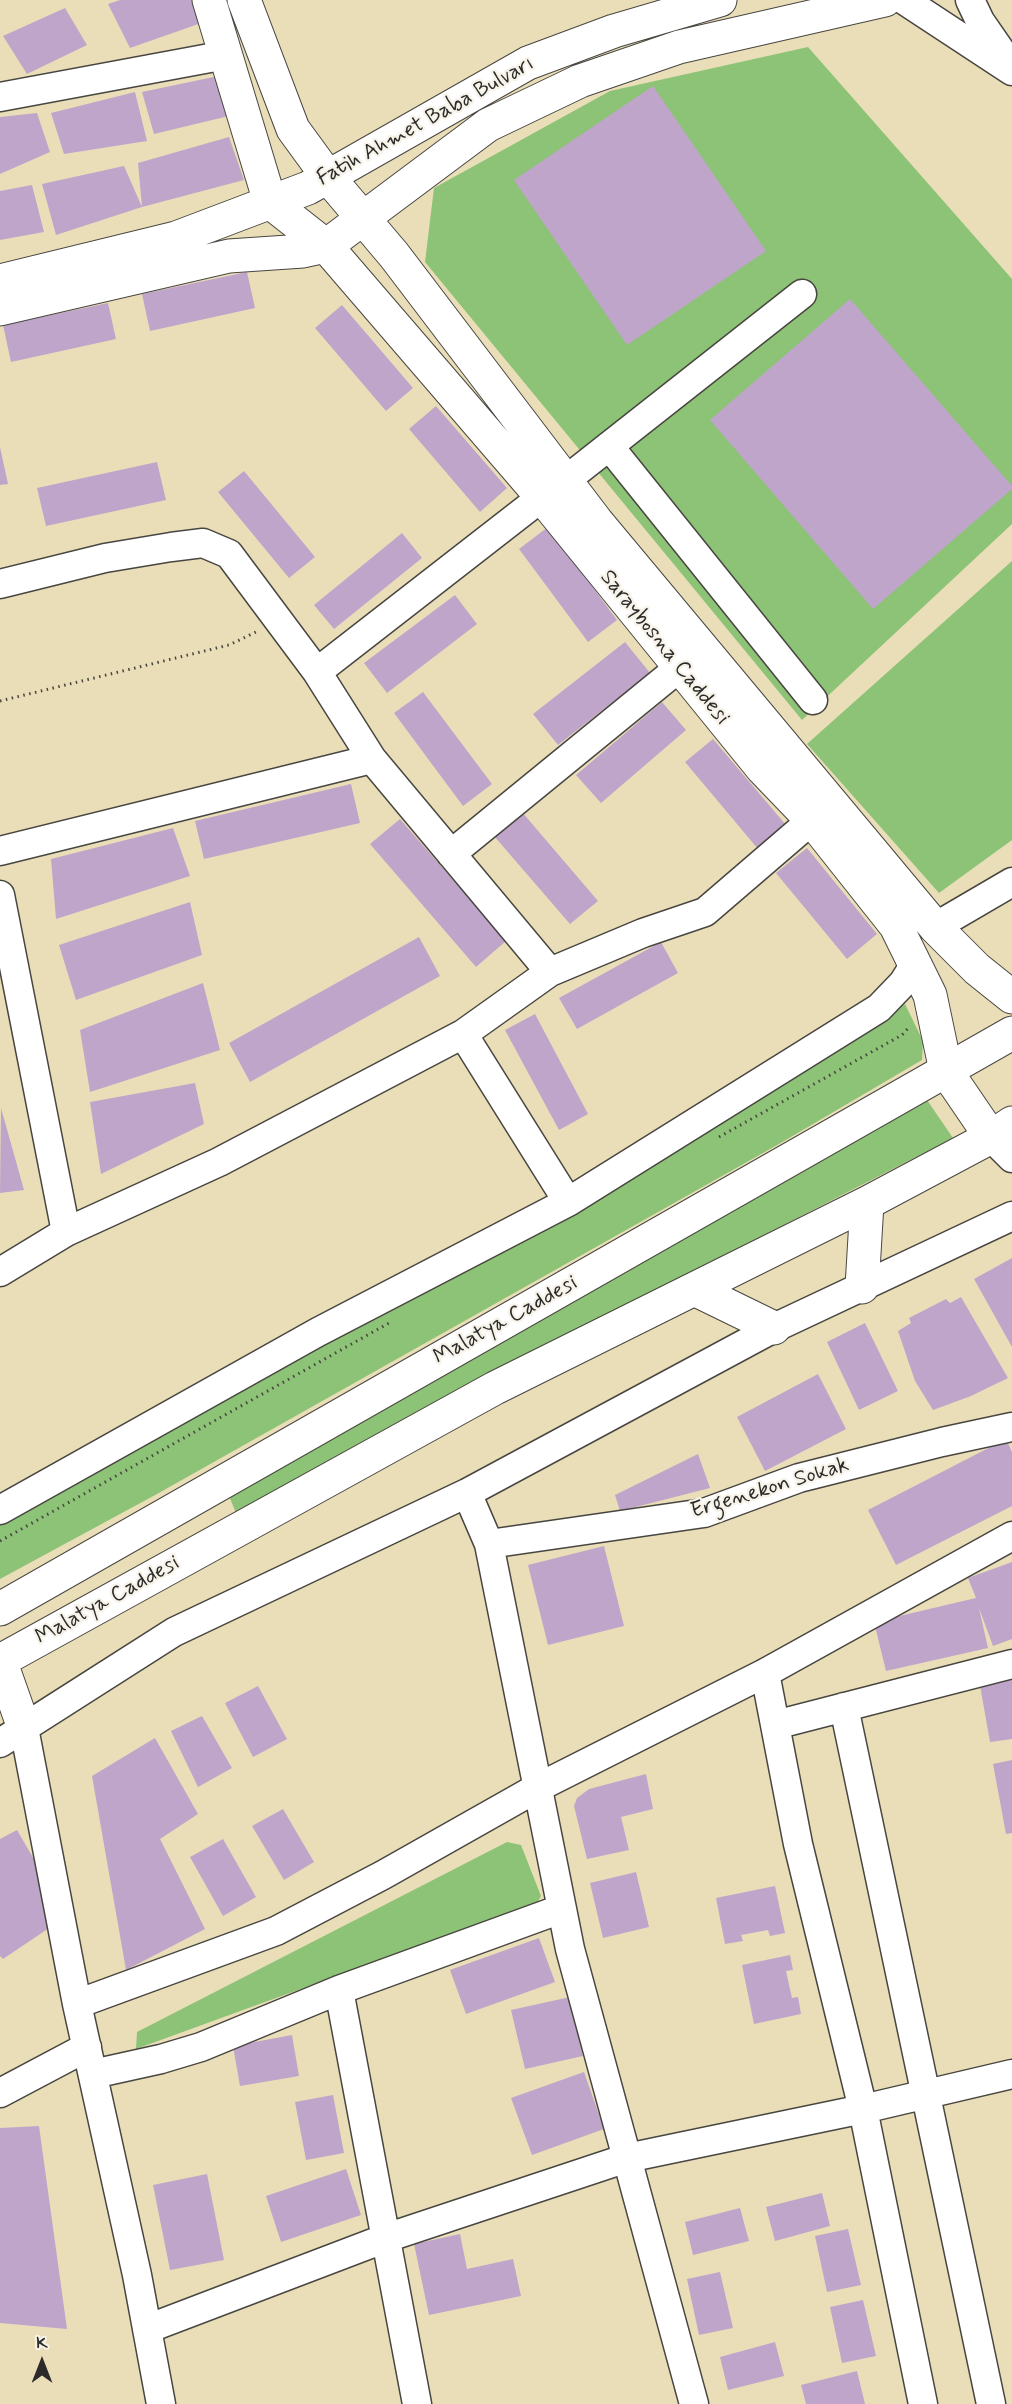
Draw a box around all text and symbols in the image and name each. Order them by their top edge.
street label: Fatih Ahmet Baba Bulvarı [313,51,539,193]
street label: Saraybosna Caddesi [593,565,735,731]
street label: Malatya Caddesi [429,1271,583,1371]
street label: Ergenekon Sokak [688,1452,852,1526]
street label: Malatya Caddesi [31,1551,185,1651]
north arrow [12,2332,72,2392]
text: K [36,2333,48,2354]

